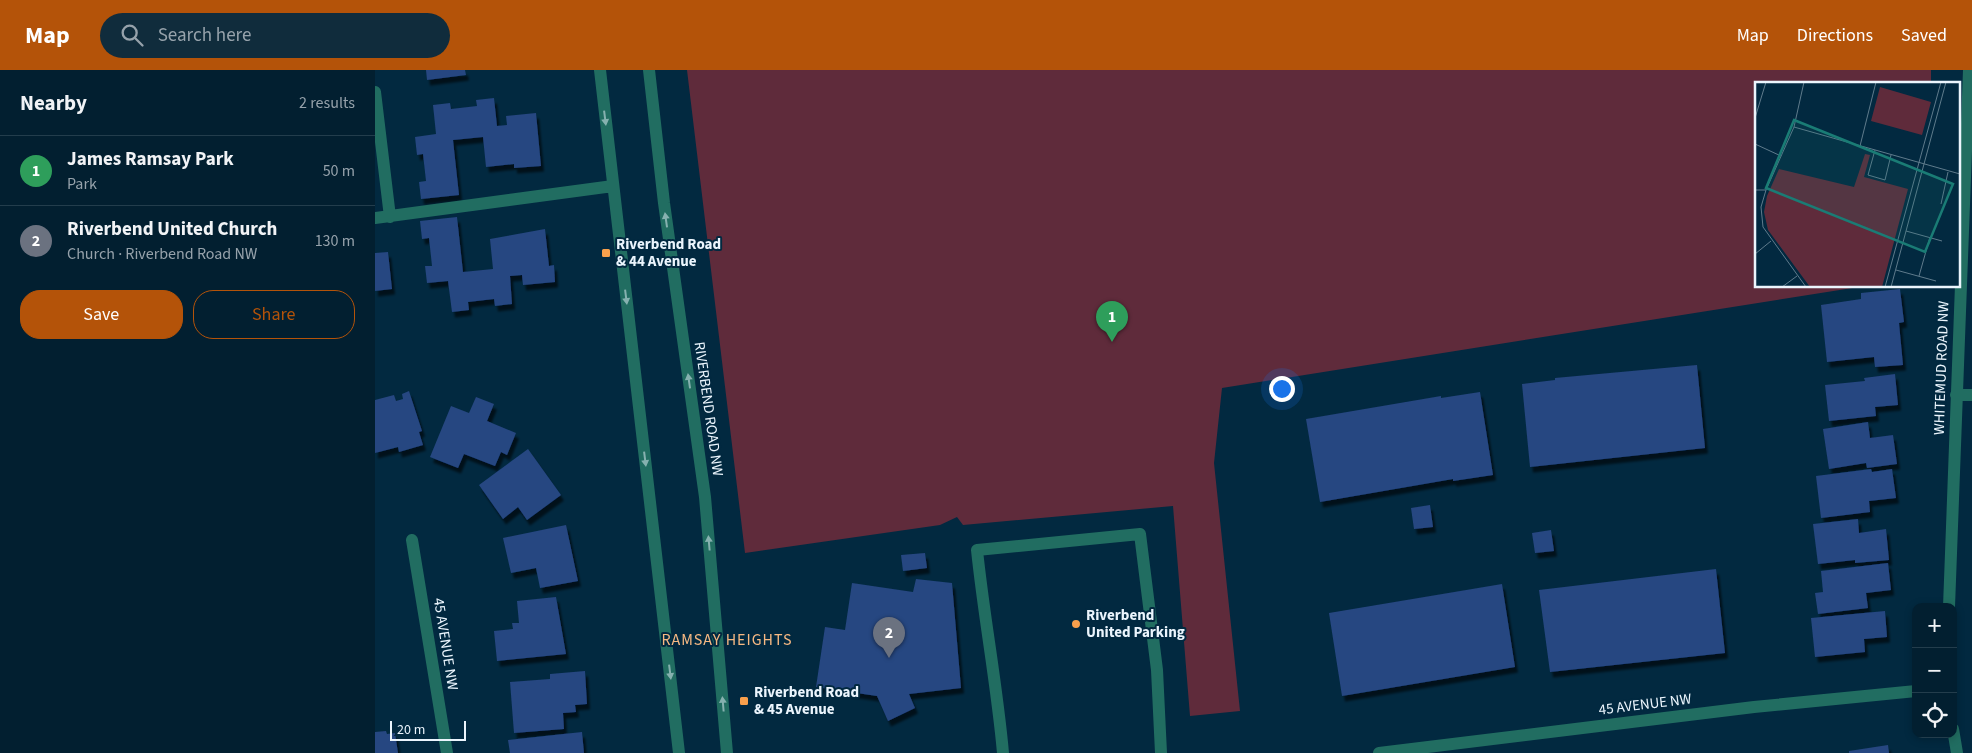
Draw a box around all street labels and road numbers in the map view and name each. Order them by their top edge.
street label: WHITEMUD ROAD NW [1929,300,1954,436]
street label: RIVERBEND ROAD NW [689,341,728,478]
street label: 45 AVENUE NW [428,596,463,692]
street label: 45 AVENUE NW [1597,688,1693,721]

